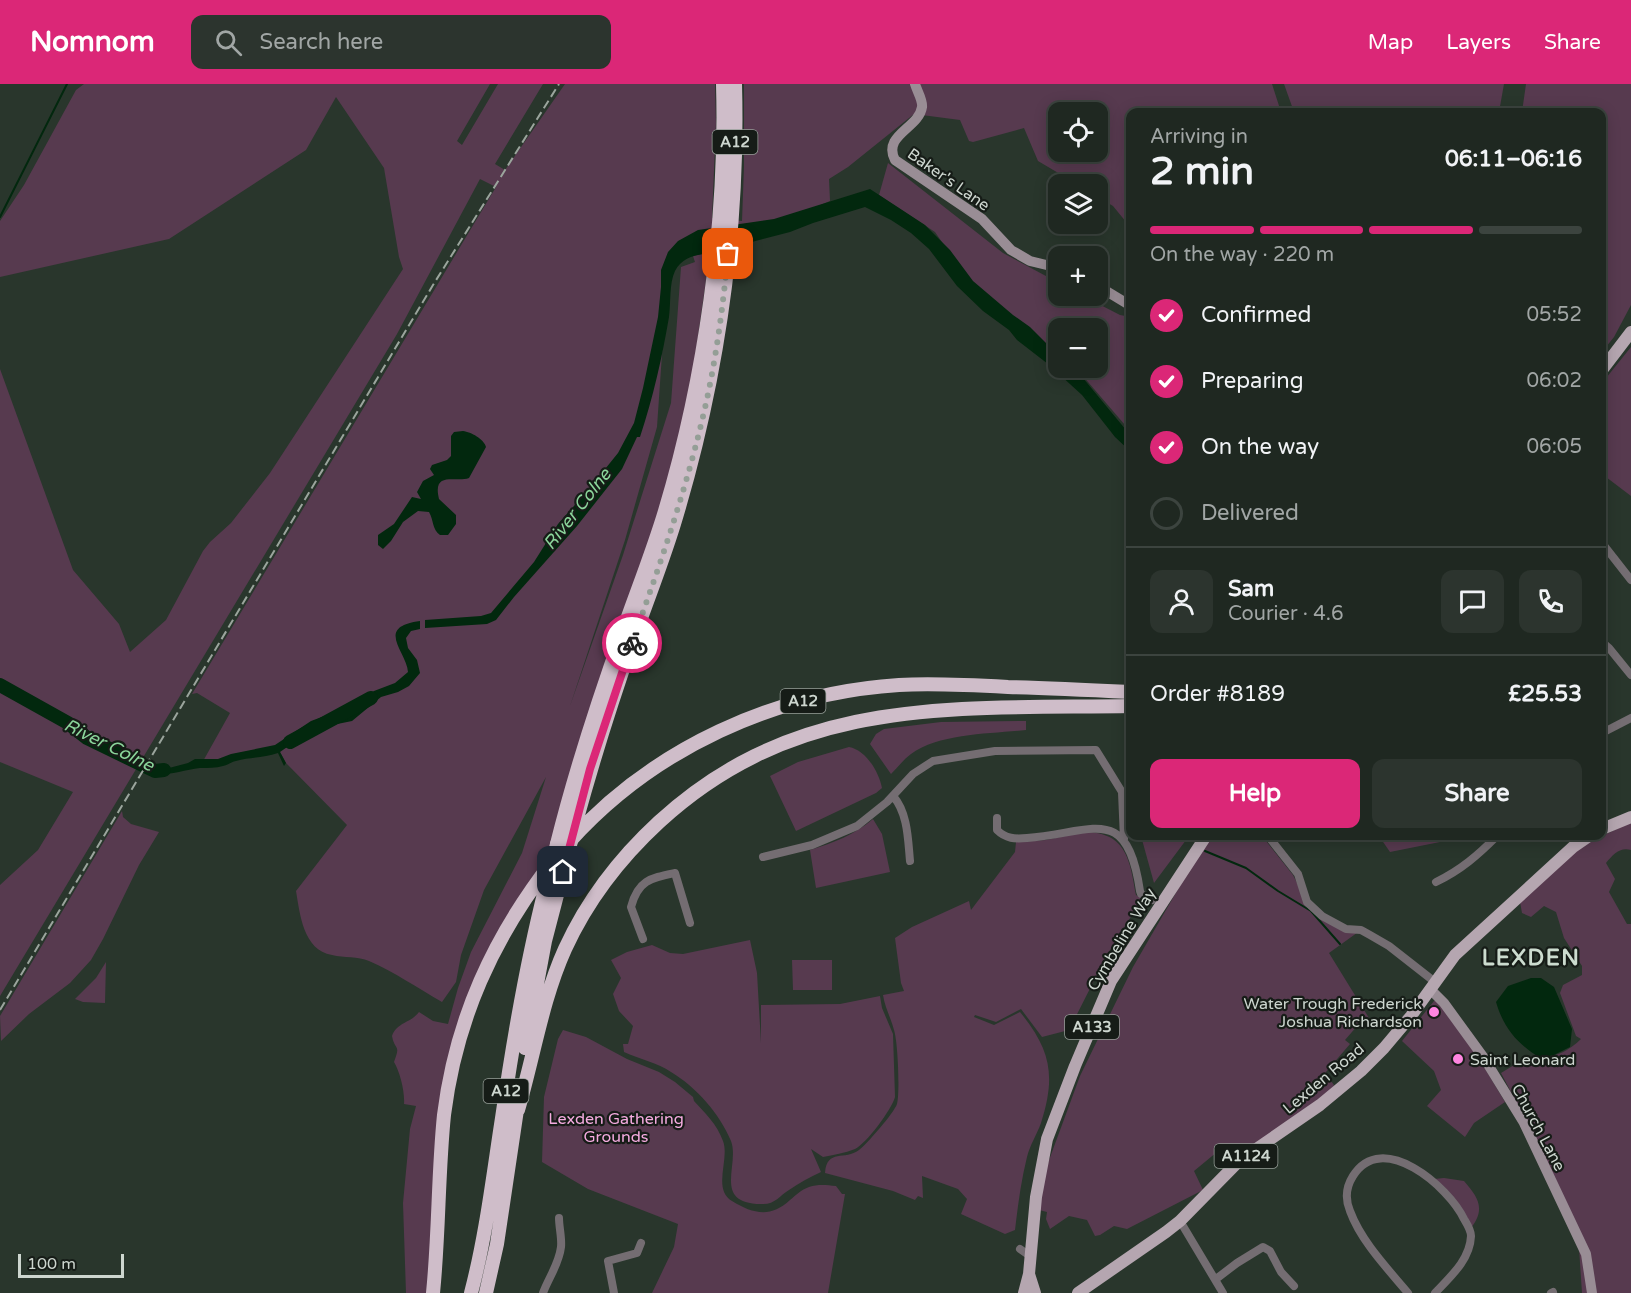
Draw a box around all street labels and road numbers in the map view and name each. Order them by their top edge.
road number: A12 [712,130,758,154]
street label: Baker's Lane [903,144,994,216]
road number: A12 [780,689,826,713]
street label: Cymbeline Way [1083,884,1161,995]
road number: A133 [1065,1015,1119,1039]
street label: Lexden Road [1279,1039,1368,1119]
road number: A12 [484,1079,528,1103]
street label: Church Lane [1507,1080,1569,1174]
road number: A1124 [1214,1144,1278,1168]

